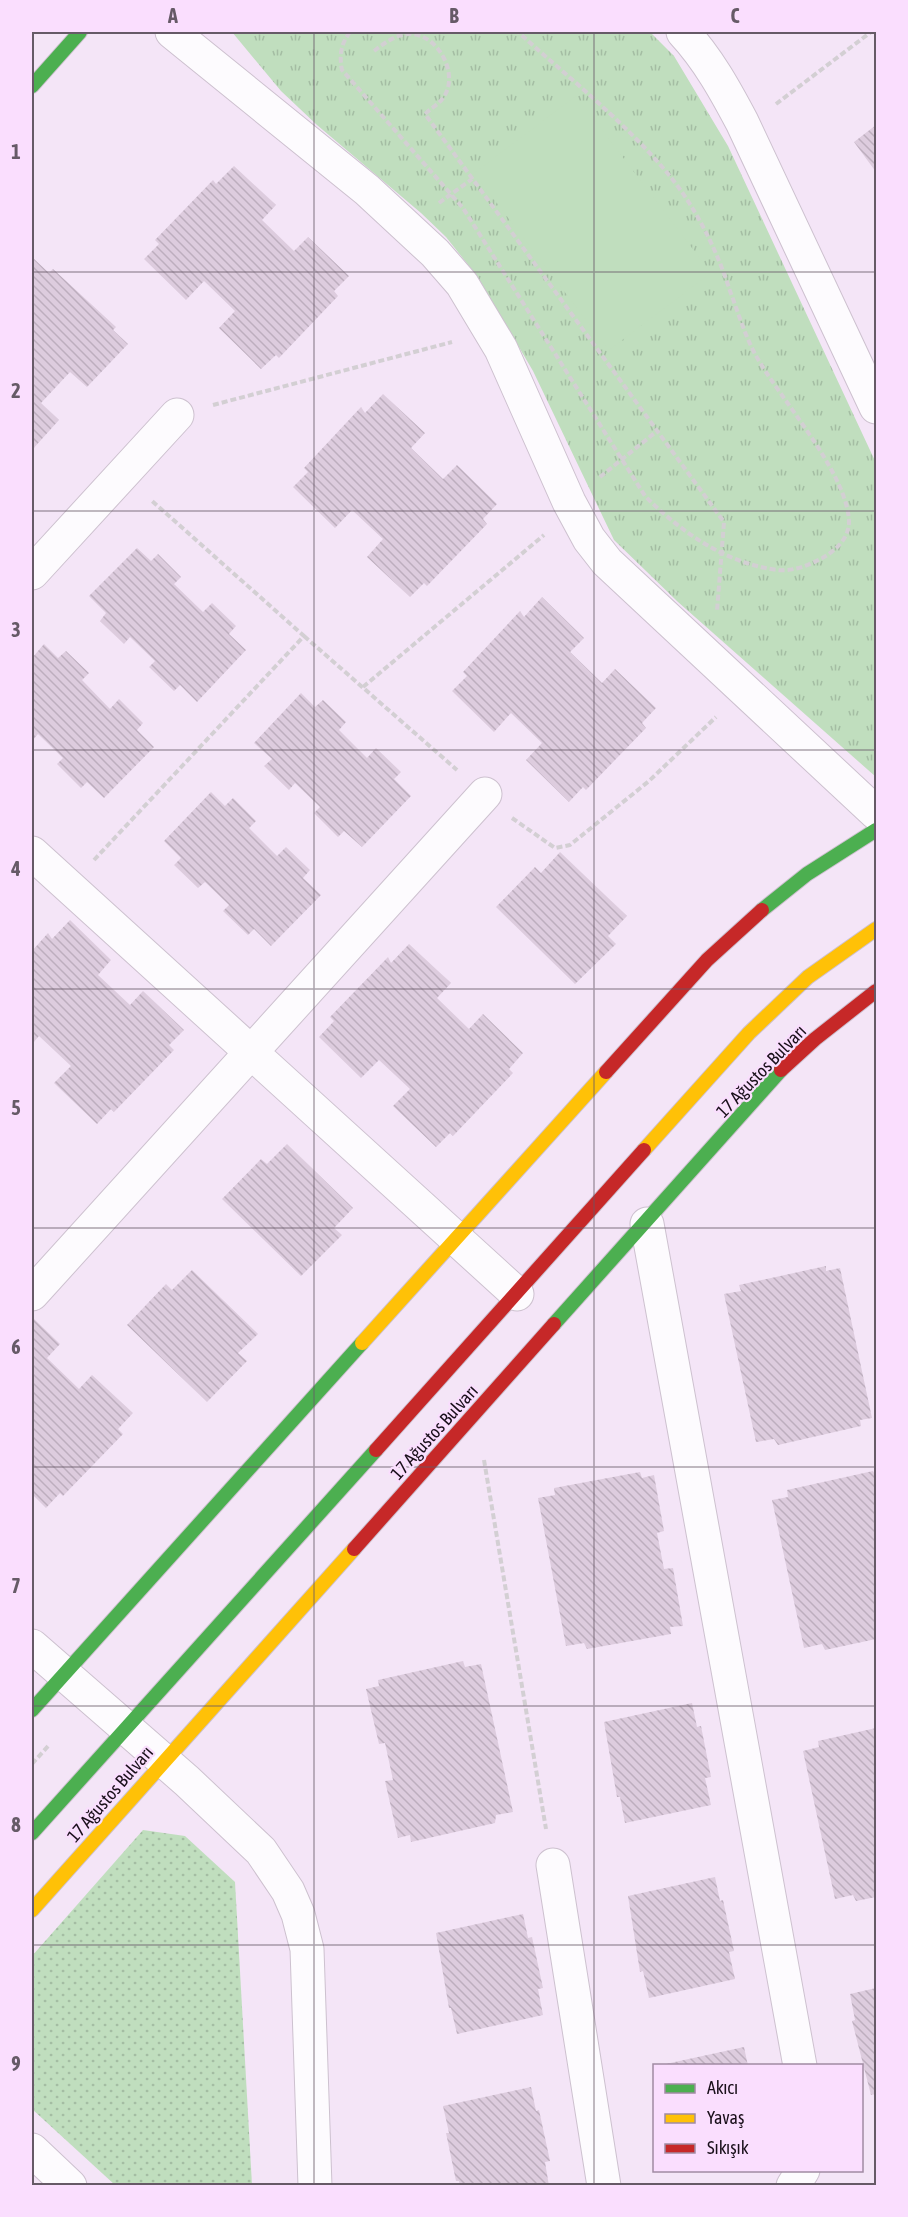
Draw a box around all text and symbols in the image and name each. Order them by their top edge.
text: A [167,4,178,27]
text: B [449,4,459,27]
text: C [731,4,740,27]
text: 1 [11,140,21,163]
text: 2 [11,379,21,402]
text: 3 [11,618,21,641]
text: 4 [10,857,21,880]
street label: 17 Ağustos Bulvarı [712,1020,810,1122]
text: 5 [11,1096,21,1119]
text: 6 [11,1335,21,1358]
street label: 17 Ağustos Bulvarı [386,1380,482,1484]
text: 7 [11,1574,21,1597]
street label: 17 Ağustos Bulvarı [63,1742,157,1846]
text: 8 [11,1813,21,1836]
text: 9 [11,2052,21,2075]
legend [653,2064,863,2172]
text: Akıcı [707,2077,738,2098]
text: Yavaş [707,2107,744,2128]
text: Sıkışık [707,2137,749,2158]

